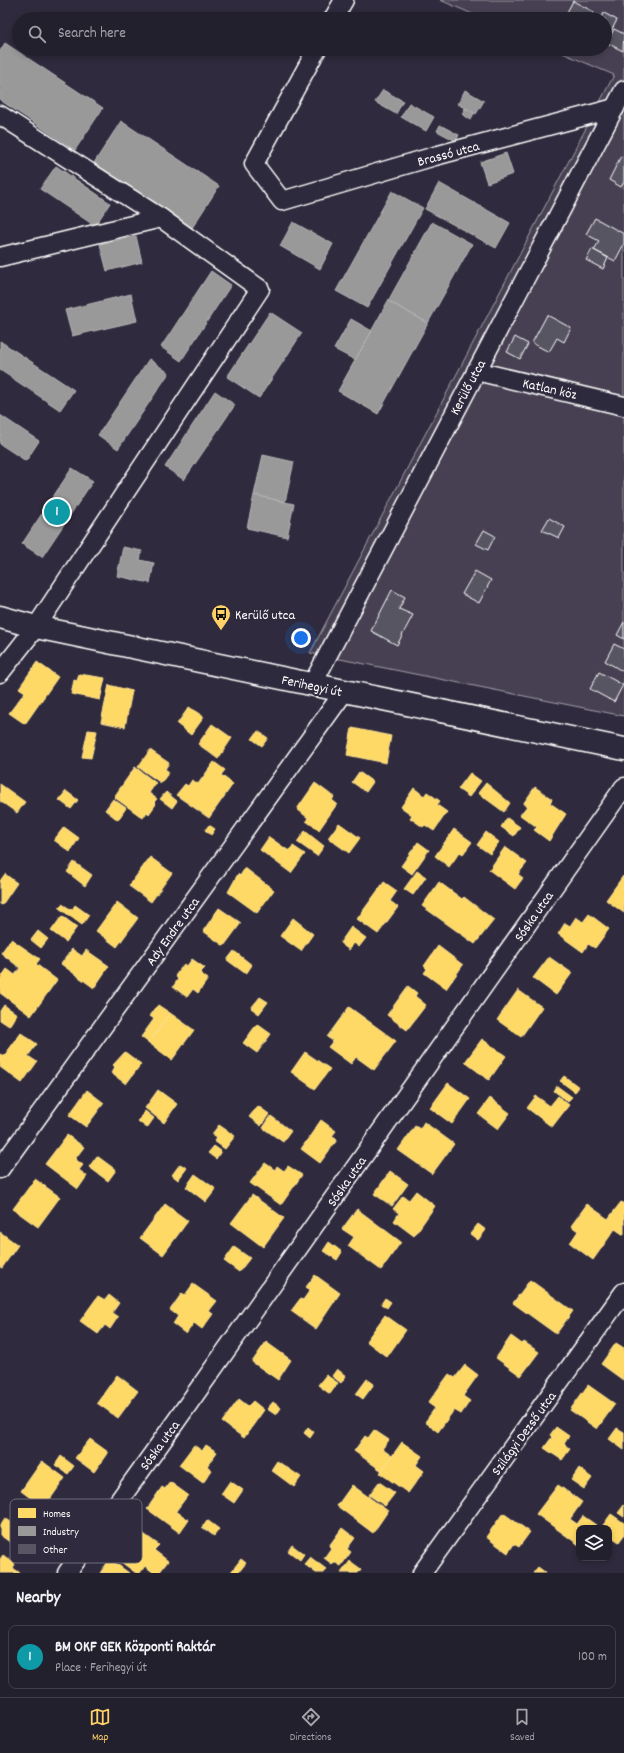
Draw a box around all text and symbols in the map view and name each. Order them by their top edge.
search box [12,12,612,56]
icon: search [26,23,48,45]
text: Search here [58,23,126,45]
street label: Brassó utca [415,137,482,173]
street label: Kerülő utca [446,356,492,419]
street label: Katlan köz [520,374,579,406]
pin: 1 [44,497,70,527]
bus stop icon: Kerülő utca [210,603,232,631]
place label: Kerülő utca [235,606,295,626]
your location [291,628,311,648]
street label: Ferihegyi út [279,671,344,703]
street label: Sóska utca [510,888,559,946]
street label: Ady Endre utca [142,893,206,971]
street label: Sóska utca [323,1153,372,1211]
street label: Szilágyi Dezső utca [487,1388,562,1480]
street label: Sóska utca [136,1417,186,1475]
legend [10,1499,142,1563]
text: Homes [43,1507,71,1523]
text: Industry [43,1525,79,1541]
map controls [576,1525,612,1561]
button: layers [576,1525,612,1561]
text: Other [43,1543,68,1559]
text: Nearby [16,1587,60,1611]
text: BM OKF GEK Központi Raktár [55,1637,215,1659]
text: 1 [29,1648,31,1667]
text: 100 m [578,1648,607,1667]
text: Place · Ferihegyi út [55,1659,147,1678]
tab: Map [89,1706,111,1746]
tab: Directions [290,1706,332,1746]
tab: Saved [510,1706,535,1746]

